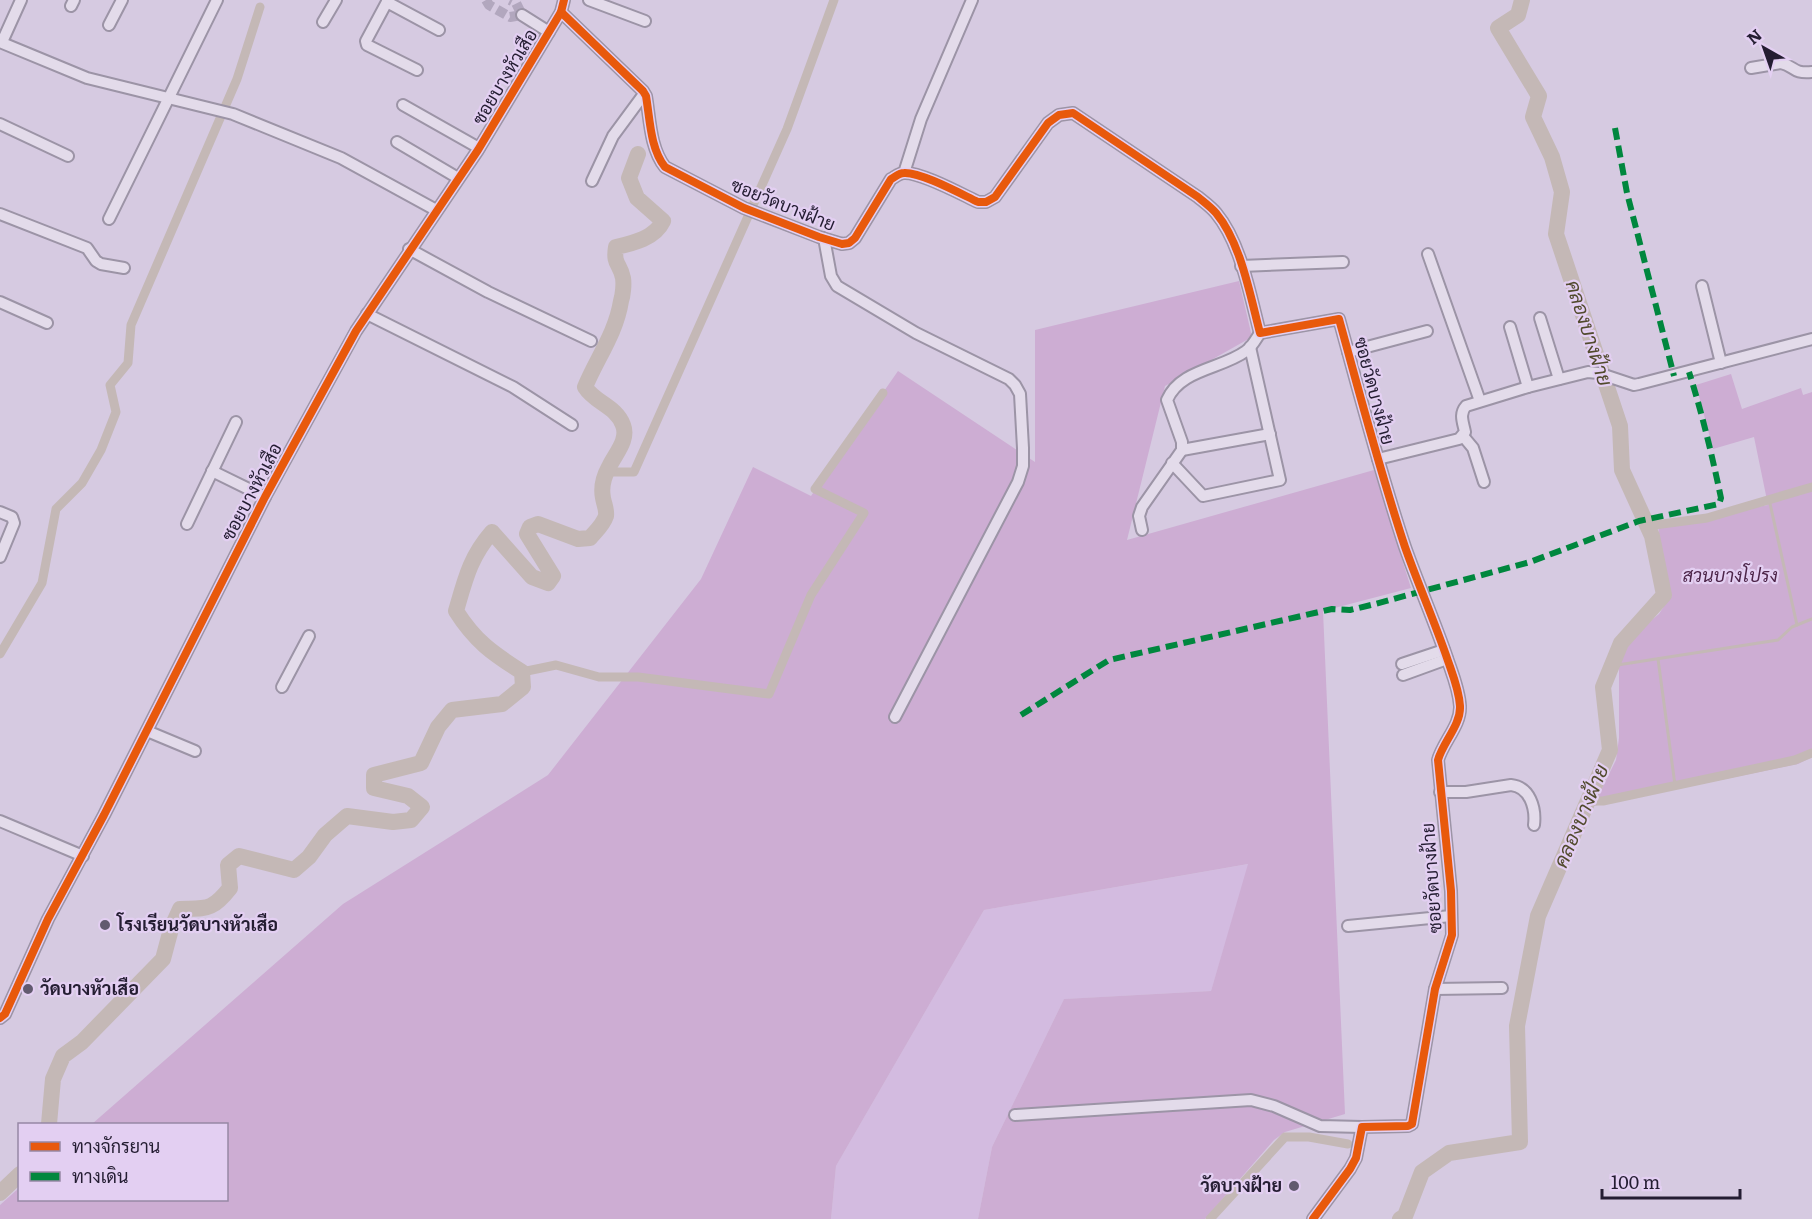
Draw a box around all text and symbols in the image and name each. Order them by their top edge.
north arrow [1734,18,1794,78]
text: N [1741,22,1767,49]
street label: ซอยบางหัวเสือ [464,23,543,129]
street label: ซอยวัดบางฝ้าย [727,170,840,237]
water label: คลองบางฝ้าย [1560,276,1622,390]
street label: ซอยวัดบางฝ้าย [1348,334,1403,448]
street label: ซอยบางหัวเสือ [213,437,288,545]
park label: สวนบางโปรง [1682,561,1778,588]
water label: คลองบางฝ้าย [1544,758,1615,872]
street label: ซอยวัดบางฝ้าย [1413,822,1448,934]
place label: โรงเรียนวัดบางหัวเสือ [116,910,278,937]
marker: โรงเรียนวัดบางหัวเสือ [98,918,112,932]
place label: วัดบางหัวเสือ [40,974,139,1001]
marker: วัดบางหัวเสือ [21,982,35,996]
legend [18,1123,228,1201]
text: ทางจักรยาน [72,1132,160,1159]
text: ทางเดิน [72,1162,128,1189]
scale bar [1602,1162,1740,1200]
text: 100 m [1611,1168,1660,1195]
place label: วัดบางฝ้าย [1200,1171,1282,1198]
marker: วัดบางฝ้าย [1287,1179,1301,1193]

